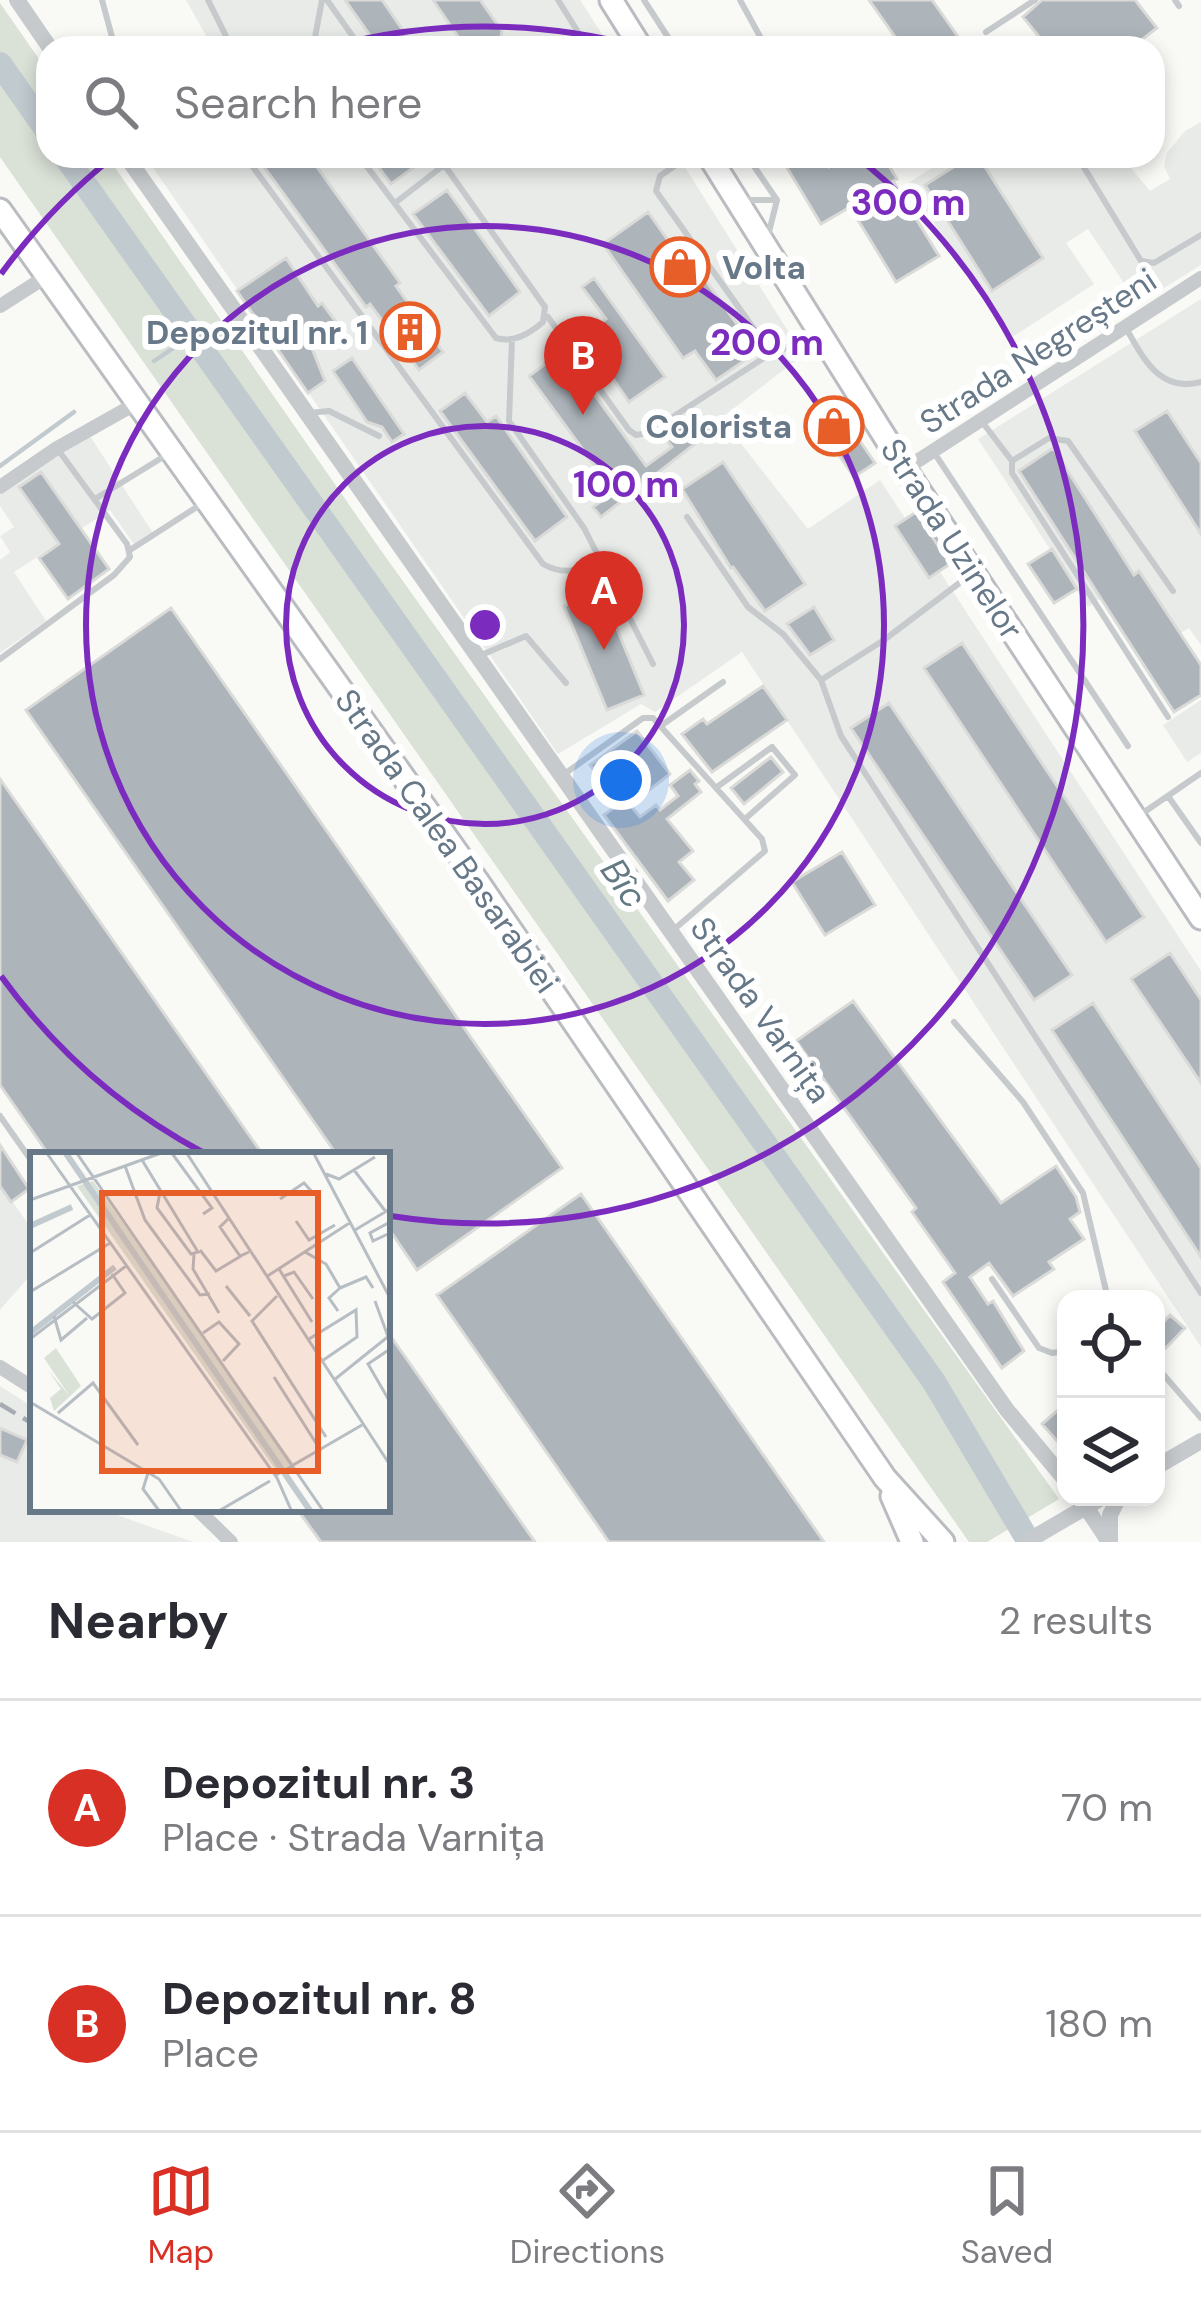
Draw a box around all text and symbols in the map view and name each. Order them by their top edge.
search box [36,36,1165,168]
icon: search [78,69,144,135]
text: Search here [174,73,422,132]
text: 300 m [851,179,965,226]
shop icon: Volta [649,236,711,298]
place label: Volta [722,246,806,289]
street label: Strada Negreșteni [911,258,1165,444]
building icon: Depozitul nr. 1 [379,301,441,363]
place label: Depozitul nr. 1 [146,311,368,354]
pin: B [544,316,622,415]
text: 200 m [710,319,824,366]
shop icon: Colorista [803,395,865,457]
place label: Colorista [645,405,792,448]
street label: Strada Uzinelor [871,430,1033,648]
text: 100 m [573,461,679,508]
pin: A [565,551,643,650]
centre of rings [464,604,506,646]
street label: Strada Calea Basarabiei [326,680,568,1002]
your location [591,750,651,810]
water label: Bîc [590,849,658,917]
street label: Strada Varnița [681,908,841,1112]
inset map [30,1152,390,1512]
map controls [1057,1290,1165,1506]
button: locate [1057,1290,1165,1398]
button: layers [1057,1398,1165,1506]
text: Nearby [48,1587,229,1654]
text: 2 results [999,1595,1153,1646]
text: Depozitul nr. 3 [162,1753,475,1812]
text: A [73,1782,101,1833]
text: 70 m [1061,1782,1153,1833]
text: Place · Strada Varnița [162,1812,545,1863]
text: Depozitul nr. 8 [162,1969,477,2028]
text: B [75,1998,99,2049]
text: 180 m [1045,1998,1153,2049]
text: Place [162,2028,259,2079]
tab: Map [148,2158,214,2273]
tab: Directions [510,2158,665,2273]
tab: Saved [961,2158,1053,2273]

